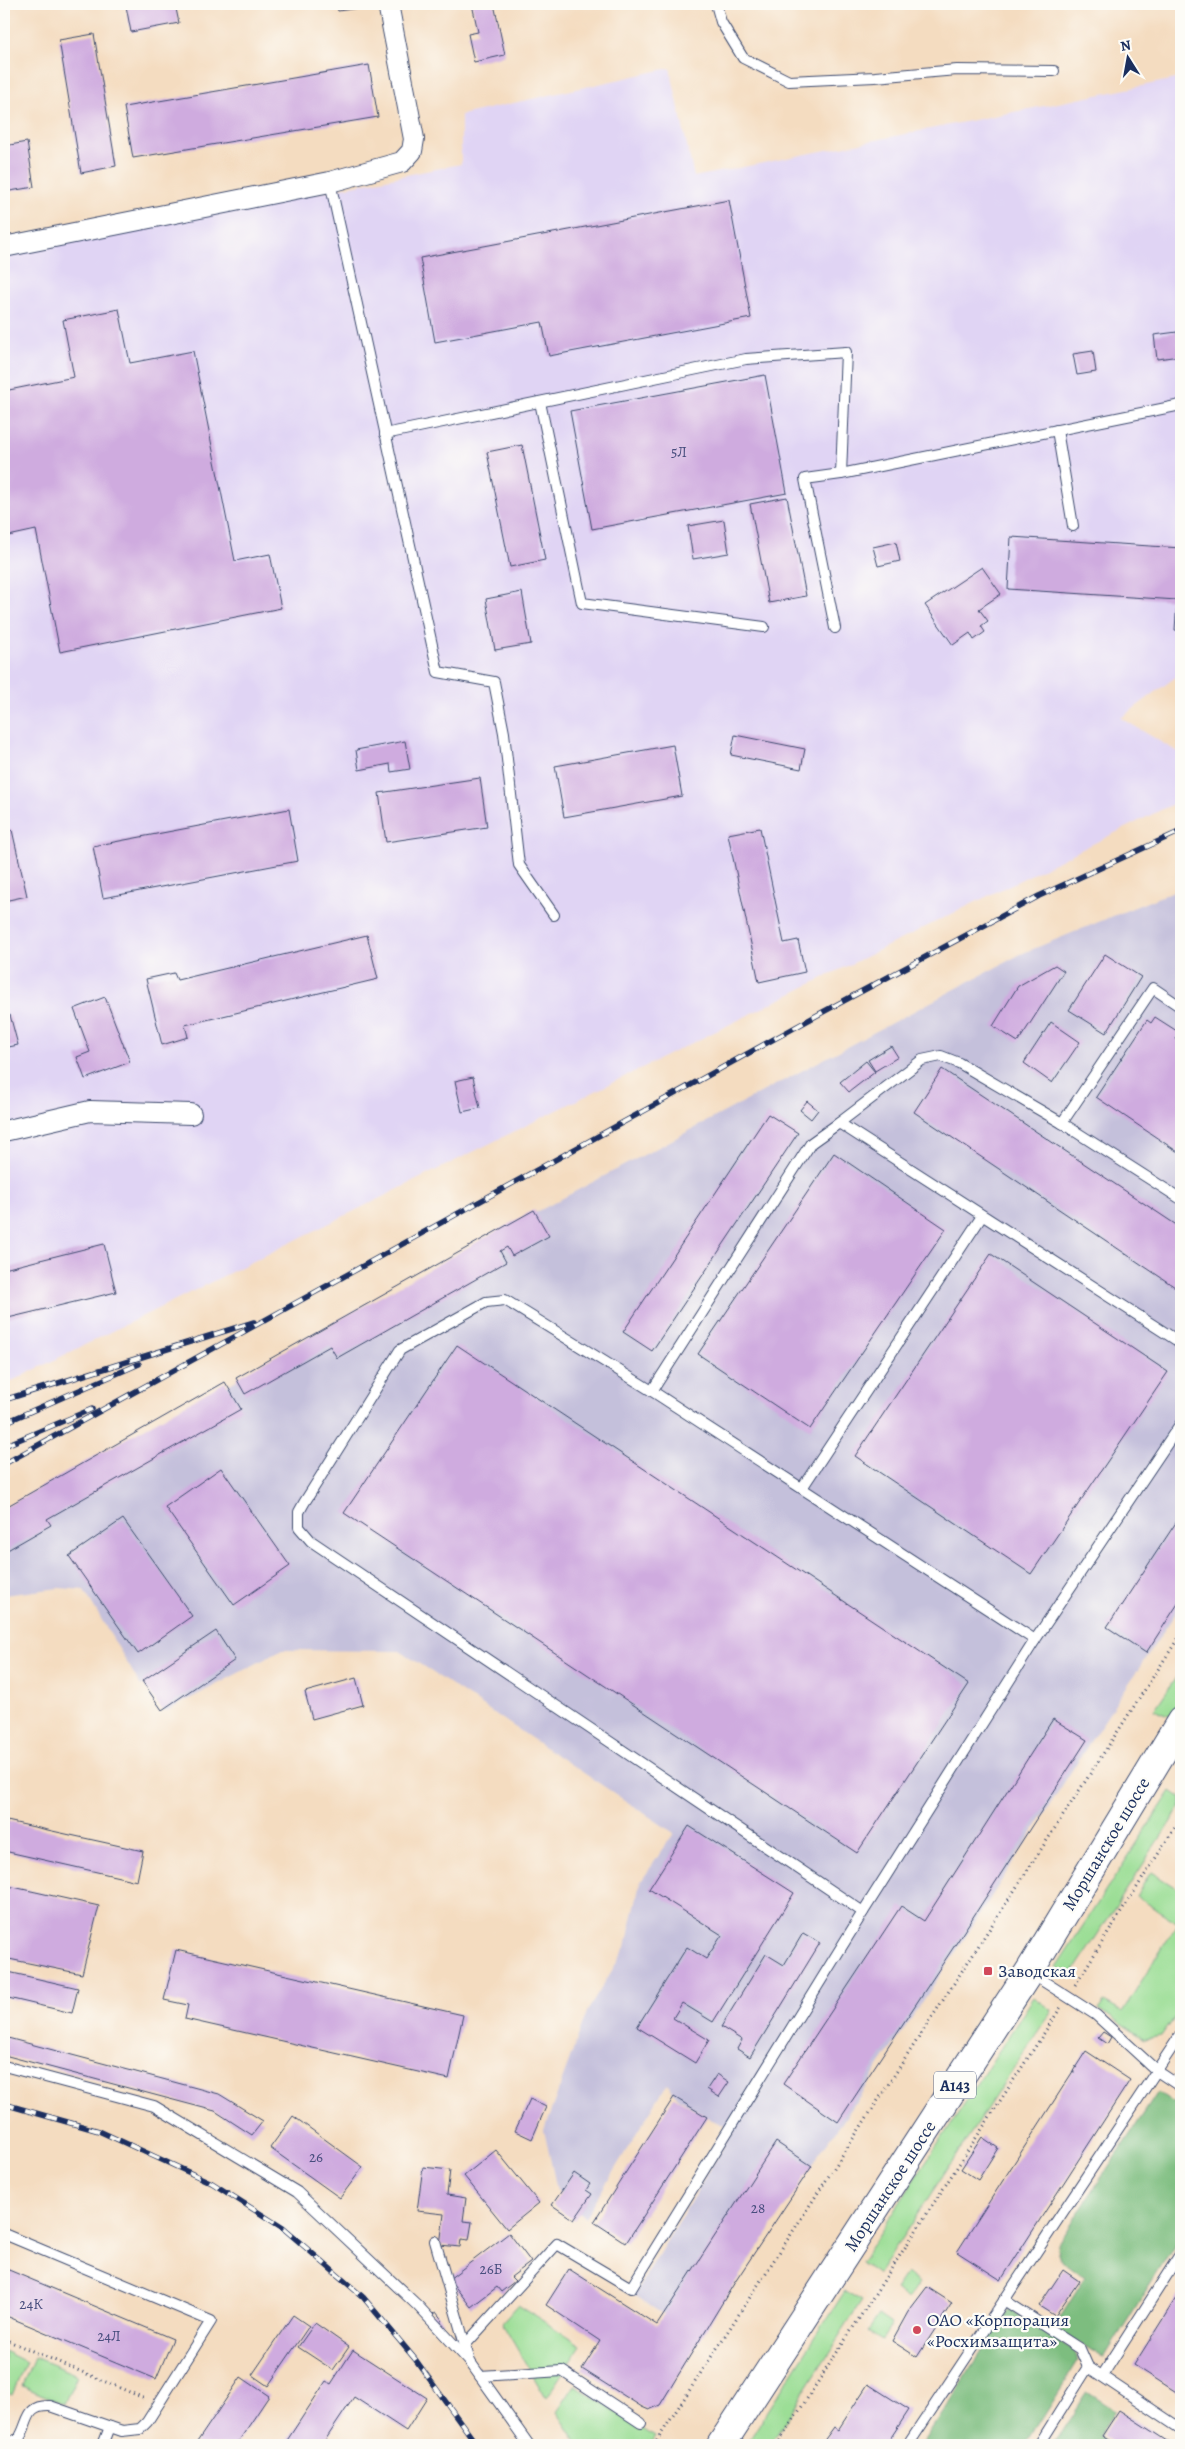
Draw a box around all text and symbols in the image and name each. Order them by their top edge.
north arrow [1102,32,1152,82]
text: N [1119,35,1132,56]
house number: 5Л [671,442,687,462]
street label: Моршанское шоссе [1057,1773,1155,1915]
place label: Заводская [998,1959,1076,1983]
marker: Заводская [982,1965,994,1977]
road number: А143 [934,2072,976,2098]
street label: Моршанское шоссе [839,2116,941,2256]
house number: 26 [309,2147,323,2167]
house number: 28 [751,2198,765,2218]
house number: 26Б [480,2259,503,2279]
house number: 24К [19,2294,43,2314]
place label: ОАО «Корпорация «Росхимзащита» [927,2308,1069,2353]
marker: ОАО «Корпорация «Росхимзащита» [911,2324,923,2336]
house number: 24Л [97,2326,121,2346]

